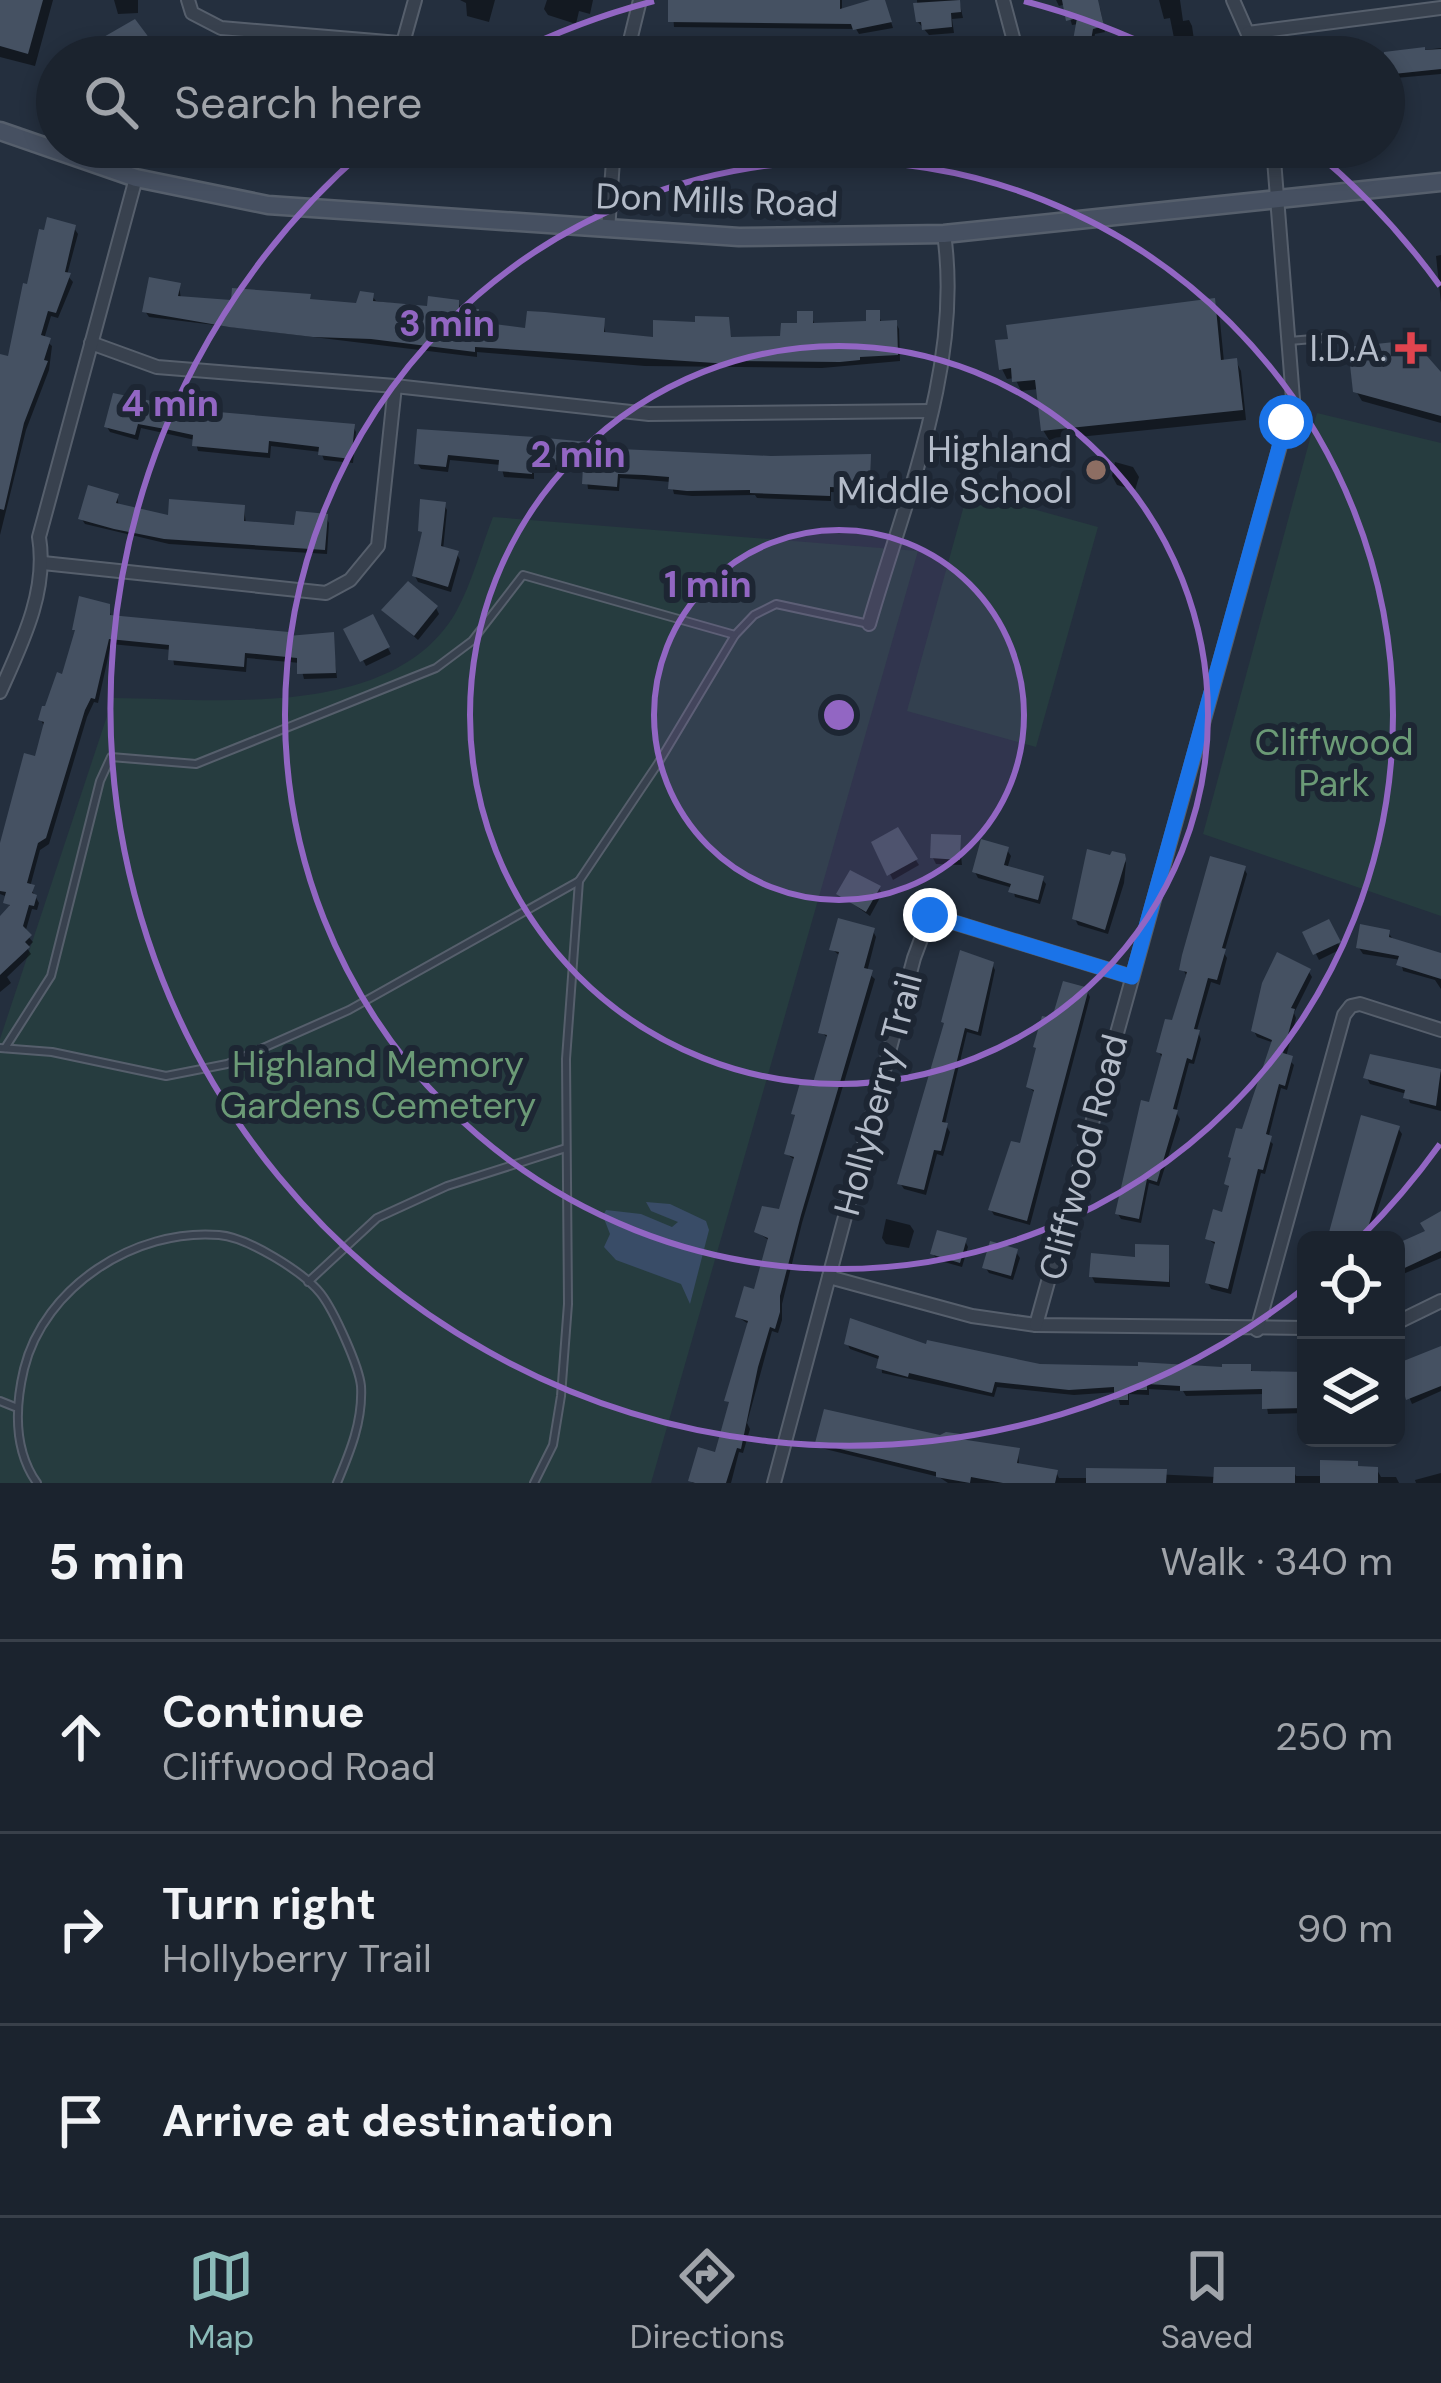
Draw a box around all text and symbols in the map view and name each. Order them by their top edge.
search box [36,36,1405,168]
icon: search [78,69,144,135]
text: Search here [174,73,422,132]
street label: Don Mills Road [595,172,839,228]
text: 3 min [399,300,495,347]
place label: I.D.A. [1310,325,1387,372]
marker: I.D.A. [1398,335,1424,361]
text: 4 min [121,380,219,427]
route start [1259,395,1313,449]
place label: Highland Middle School [837,426,1072,514]
text: 2 min [530,431,626,478]
marker: Highland Middle School [1083,457,1109,483]
text: 1 min [664,561,752,608]
centre of rings [818,694,860,736]
park label: Cliffwood Park [1254,719,1414,807]
route end [903,888,957,942]
street label: Hollyberry Trail [823,968,933,1220]
street label: Cliffwood Road [1028,1029,1138,1285]
park label: Highland Memory Gardens Cemetery [220,1041,536,1129]
map controls [1297,1231,1405,1447]
button: locate [1297,1231,1405,1339]
button: layers [1297,1339,1405,1447]
text: 5 min [48,1528,185,1595]
text: Walk · 340 m [1161,1536,1393,1587]
text: Continue [162,1682,365,1741]
icon: ahead [48,1704,114,1770]
text: 250 m [1275,1711,1393,1762]
text: Cliffwood Road [162,1741,435,1792]
text: Turn right [162,1874,376,1933]
icon: right [48,1896,114,1962]
text: 90 m [1297,1903,1393,1954]
text: Hollyberry Trail [162,1933,432,1984]
icon: arrive [48,2088,114,2154]
text: Arrive at destination [162,2091,614,2150]
tab: Map [188,2243,254,2358]
tab: Directions [630,2243,785,2358]
tab: Saved [1161,2243,1253,2358]

